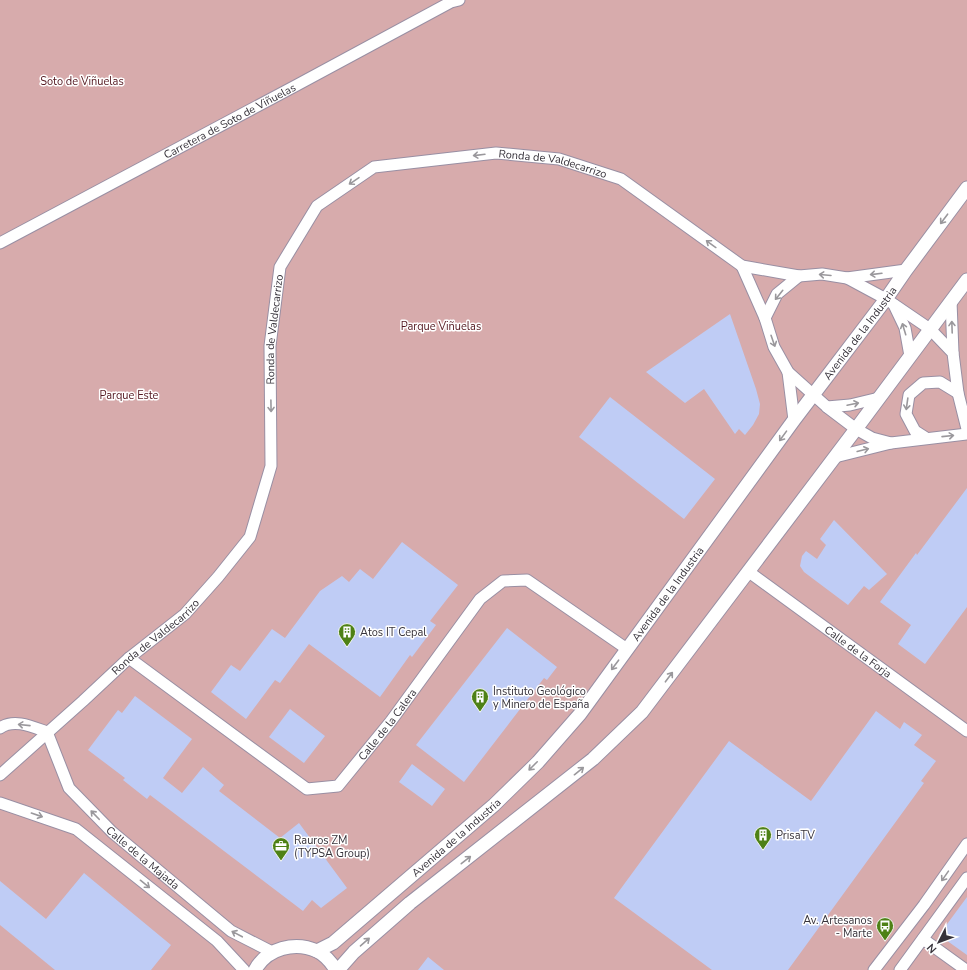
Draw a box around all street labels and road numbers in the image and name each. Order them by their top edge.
street label: Carretera de Soto de Viñuelas [161,80,298,163]
street label: Ronda de Valdecarrizo [498,146,609,182]
street label: Ronda de Valdecarrizo [263,274,287,385]
street label: Avenida de la Industria [820,284,900,383]
street label: Avenida de la Industria [629,544,707,644]
street label: Ronda de Valdecarrizo [109,596,203,678]
street label: Calle de la Forja [821,622,894,682]
street label: Calle de la Calera [355,686,420,764]
street label: Avenida de la Industria [409,795,504,880]
street label: Calle de la Majada [102,823,183,893]

